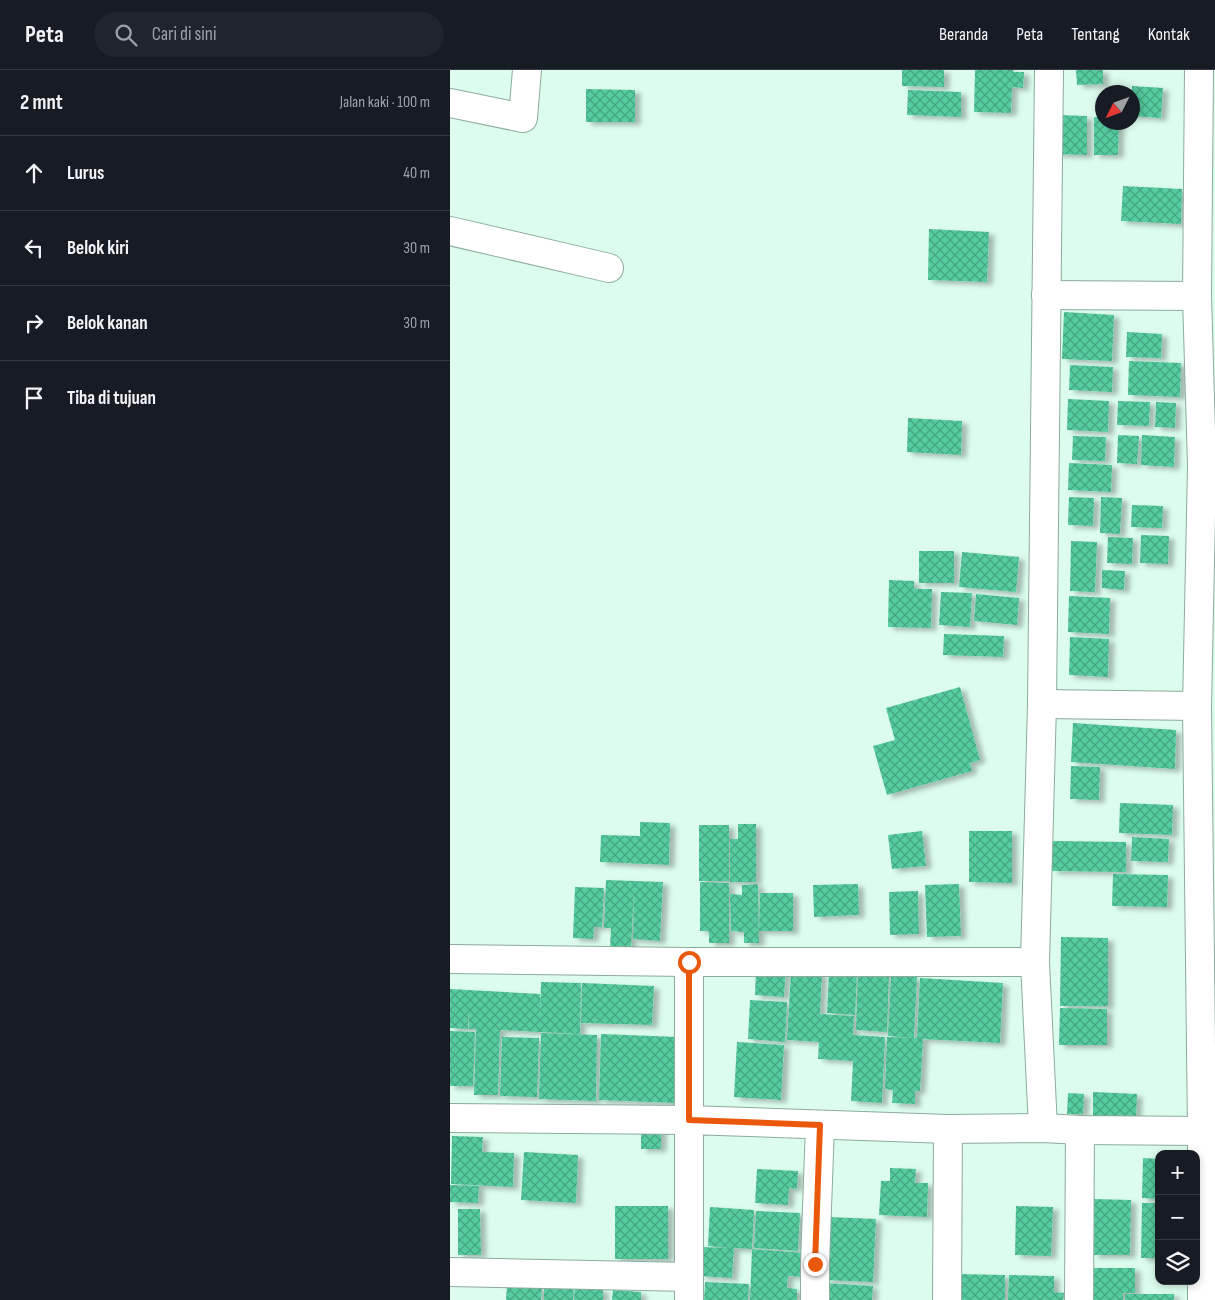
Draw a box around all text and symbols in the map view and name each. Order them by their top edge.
search box [94,12,444,57]
text: Peta [25,20,64,49]
icon: search [112,21,140,49]
text: Cari di sini [152,23,217,46]
text: Beranda [939,24,988,45]
text: Peta [1016,24,1043,45]
text: Tentang [1071,24,1120,45]
text: Kontak [1148,24,1190,45]
north arrow [1095,85,1140,130]
text: 2 mnt [20,90,63,115]
text: Jalan kaki · 100 m [340,93,430,112]
icon: ahead [20,159,48,187]
text: Lurus [67,162,104,185]
text: 40 m [403,164,430,183]
icon: left [20,234,48,262]
text: Belok kiri [67,237,129,260]
text: 30 m [403,239,430,258]
icon: right [20,309,48,337]
text: Belok kanan [67,312,148,335]
text: 30 m [403,314,430,333]
icon: arrive [20,384,48,412]
text: Tiba di tujuan [67,387,156,410]
route start [678,951,701,974]
map controls [1155,1150,1200,1285]
button: + [1155,1150,1200,1195]
button: − [1155,1195,1200,1240]
button: layers [1155,1240,1200,1285]
route end [804,1253,827,1276]

